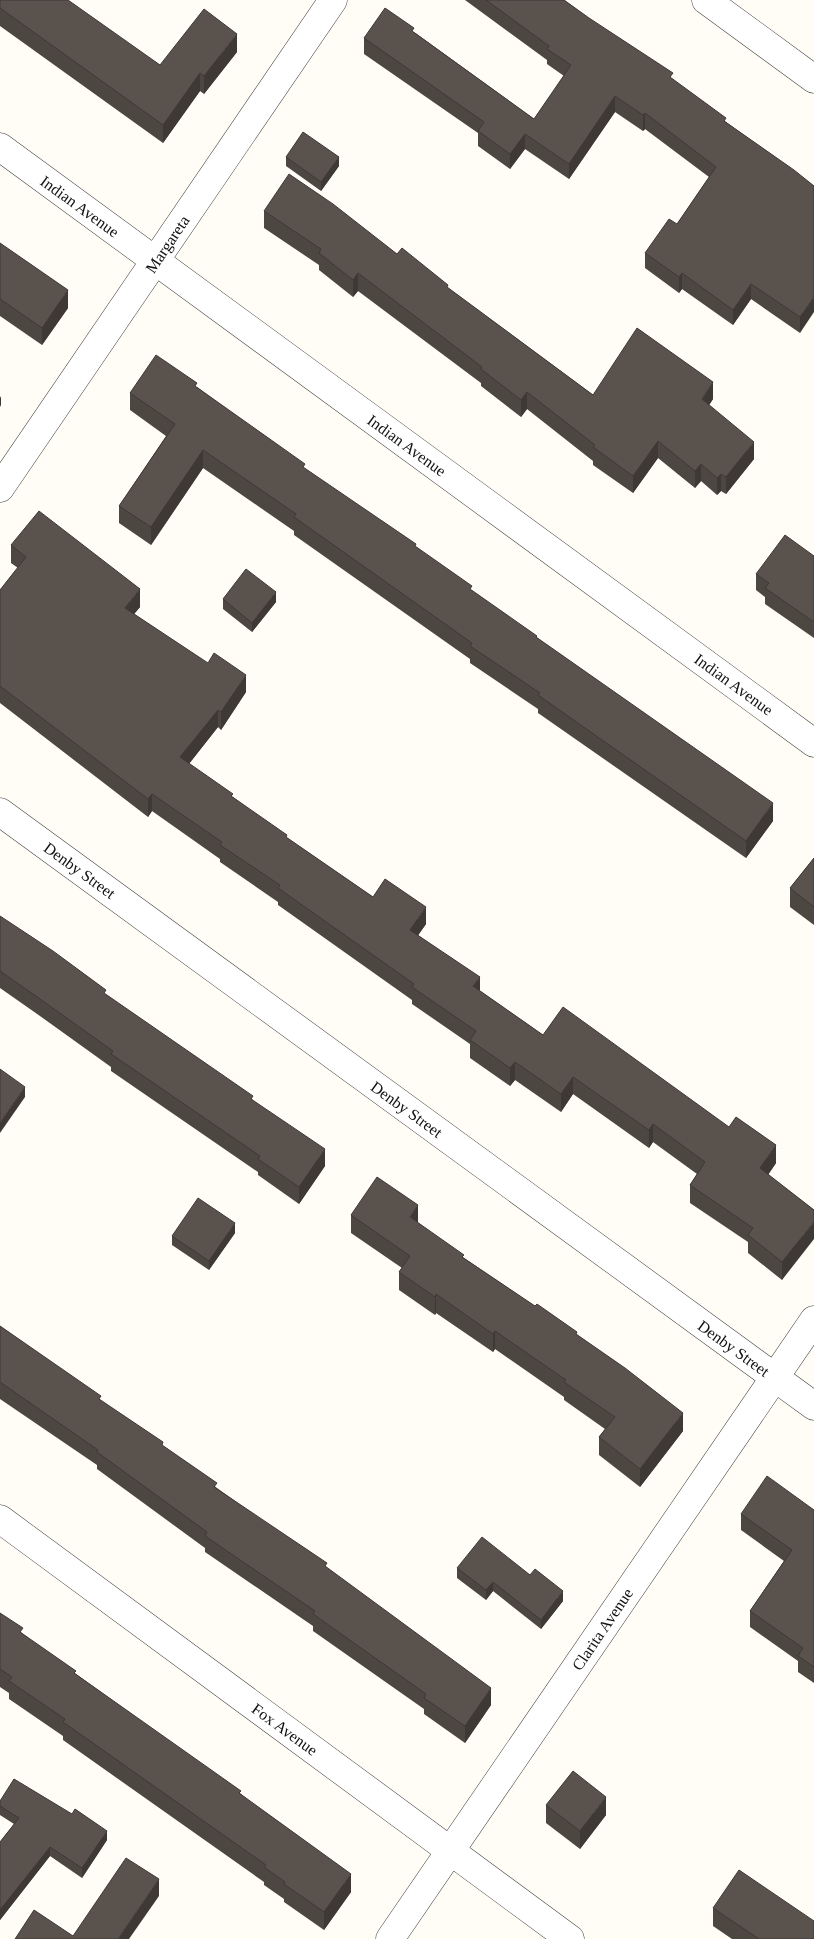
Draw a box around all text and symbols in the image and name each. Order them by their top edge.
street label: Indian Avenue [37,172,122,240]
street label: Margareta [142,212,194,277]
street label: Indian Avenue [364,411,449,479]
street label: Indian Avenue [691,650,776,718]
street label: Denby Street [40,839,119,903]
street label: Denby Street [367,1078,446,1142]
street label: Denby Street [694,1317,773,1381]
street label: Clarita Avenue [569,1585,636,1674]
street label: Fox Avenue [249,1700,321,1759]

